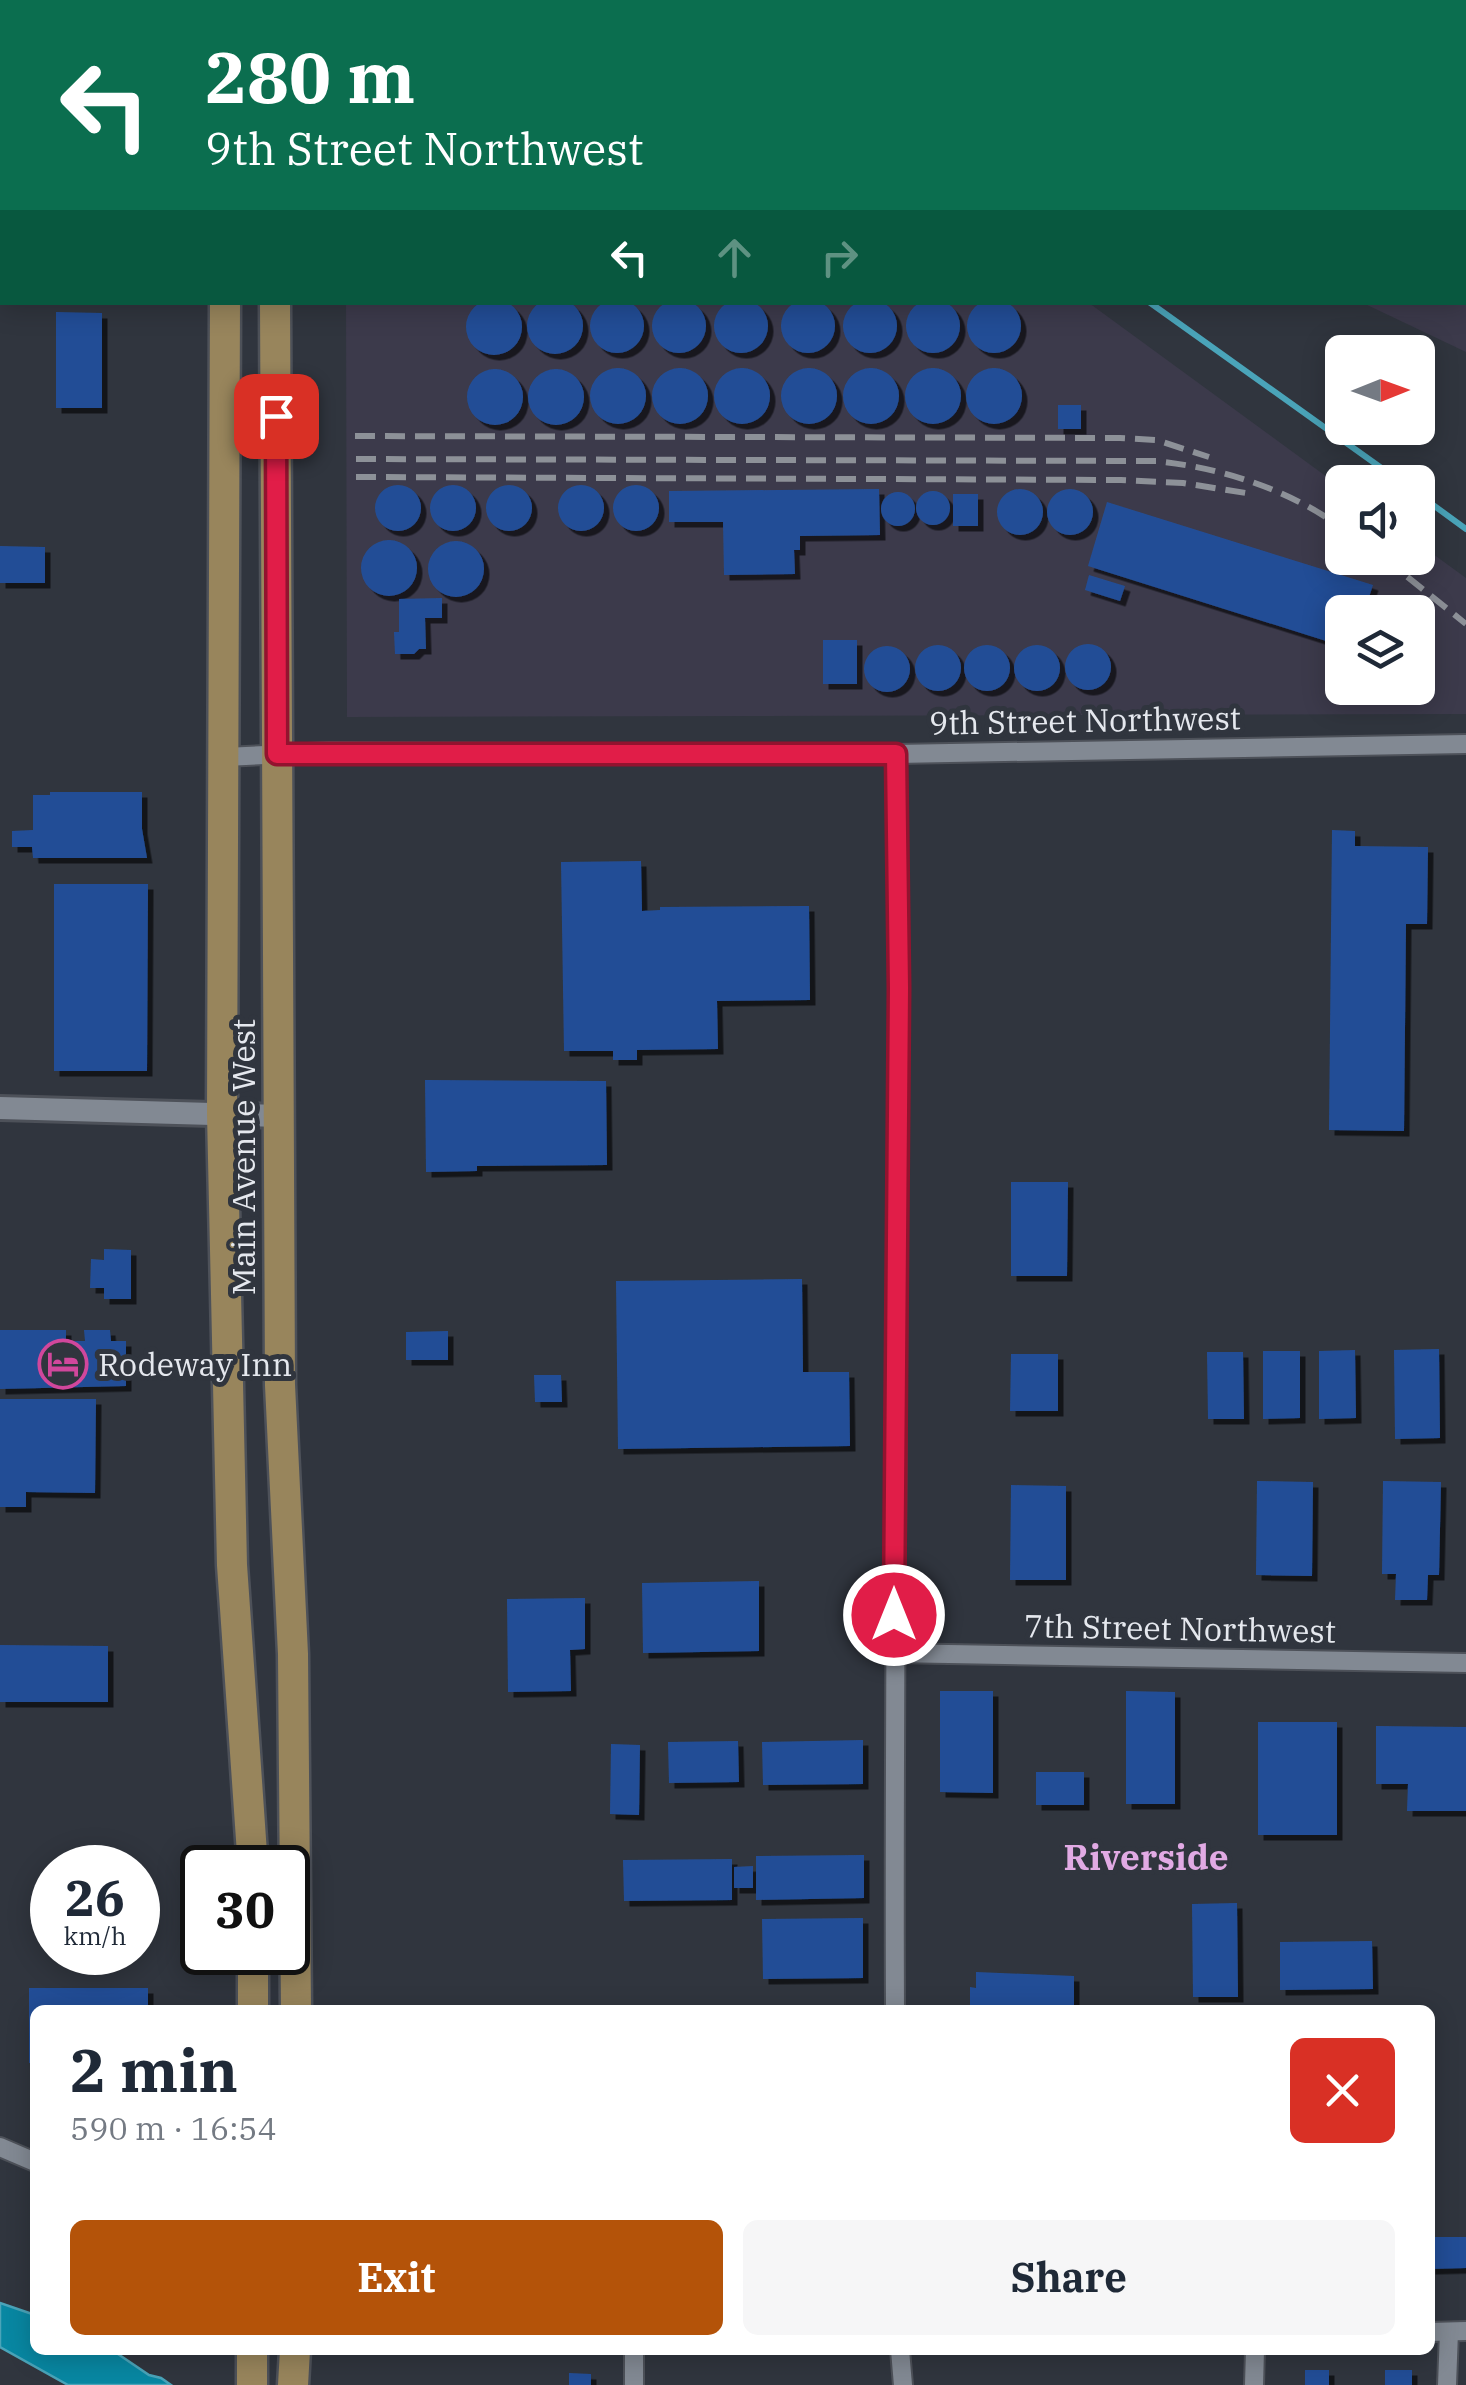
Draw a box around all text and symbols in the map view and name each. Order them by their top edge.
text: 280 m [205,31,415,122]
icon: left [40,40,170,170]
text: 9th Street Northwest [205,119,644,177]
icon: left [602,230,657,285]
icon: ahead [707,230,762,285]
icon: right [812,230,867,285]
north arrow [1325,335,1435,445]
map controls [1325,335,1435,705]
pin [234,374,319,459]
icon: arrive [249,389,304,444]
button: sound [1325,465,1435,575]
button: layers [1325,595,1435,705]
street label: 9th Street Northwest [929,696,1241,744]
street label: Main Avenue West [222,1019,264,1295]
hotel icon: Rodeway Inn [37,1338,89,1390]
place label: Rodeway Inn [98,1343,292,1385]
position arrow [842,1563,946,1667]
street label: 7th Street Northwest [1024,1604,1336,1652]
district label: Riverside [1063,1834,1229,1880]
speed limit sign: 30 [180,1845,310,1975]
text: 26 [65,1865,125,1930]
text: km/h [63,1919,127,1952]
text: 2 min [70,2030,238,2109]
button: close [1290,2038,1395,2143]
text: 590 m · 16:54 [70,2107,277,2149]
button: Exit [70,2220,723,2335]
button: Share [743,2220,1395,2335]

